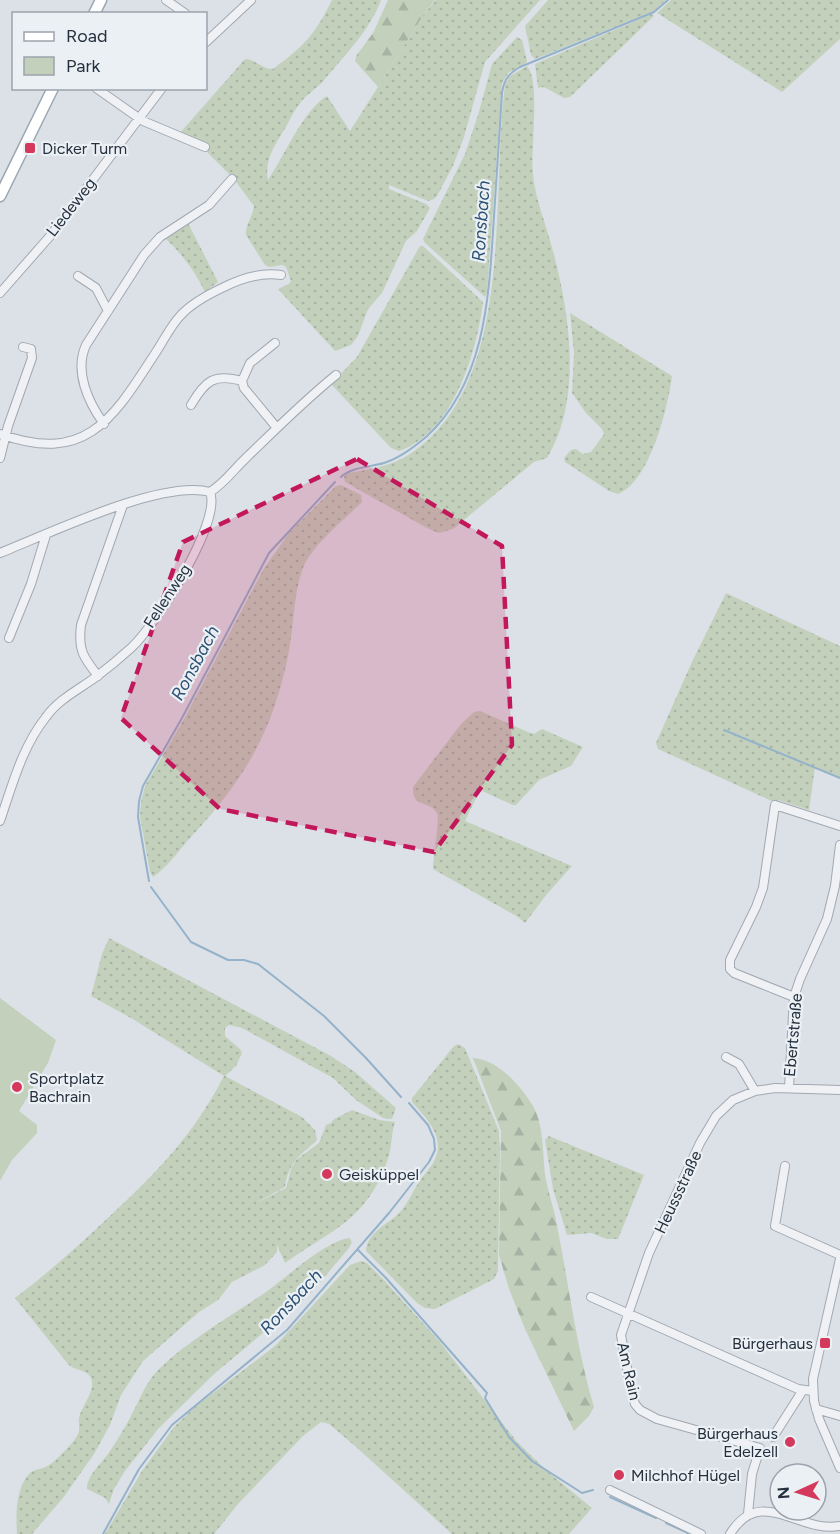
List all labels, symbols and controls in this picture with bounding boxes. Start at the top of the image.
legend [12,12,207,90]
text: Road [66,25,107,47]
text: Park [66,55,101,77]
place label: Dicker Turm [42,139,127,158]
marker: Dicker Turm [23,141,37,155]
street label: Liedeweg [42,174,100,240]
water label: Ronsbach [467,180,495,262]
street label: Fellenweg [139,560,195,632]
water label: Ronsbach [166,622,224,704]
street label: Ebertstraße [780,992,806,1078]
place label: Sportplatz Bachrain [29,1069,104,1106]
marker: Sportplatz Bachrain [10,1080,24,1094]
street label: Heussstraße [650,1147,706,1237]
place label: Geisküppel [339,1165,419,1184]
marker: Geisküppel [320,1167,334,1181]
water label: Ronsbach [255,1265,327,1339]
place label: Bürgerhaus [732,1334,813,1353]
marker: Bürgerhaus [818,1336,832,1350]
street label: Am Rain [613,1340,645,1402]
place label: Bürgerhaus Edelzell [697,1424,778,1461]
marker: Bürgerhaus Edelzell [783,1435,797,1449]
north arrow [768,1462,828,1522]
place label: Milchhof Hügel [631,1466,740,1485]
marker: Milchhof Hügel [612,1468,626,1482]
text: N [774,1486,793,1500]

